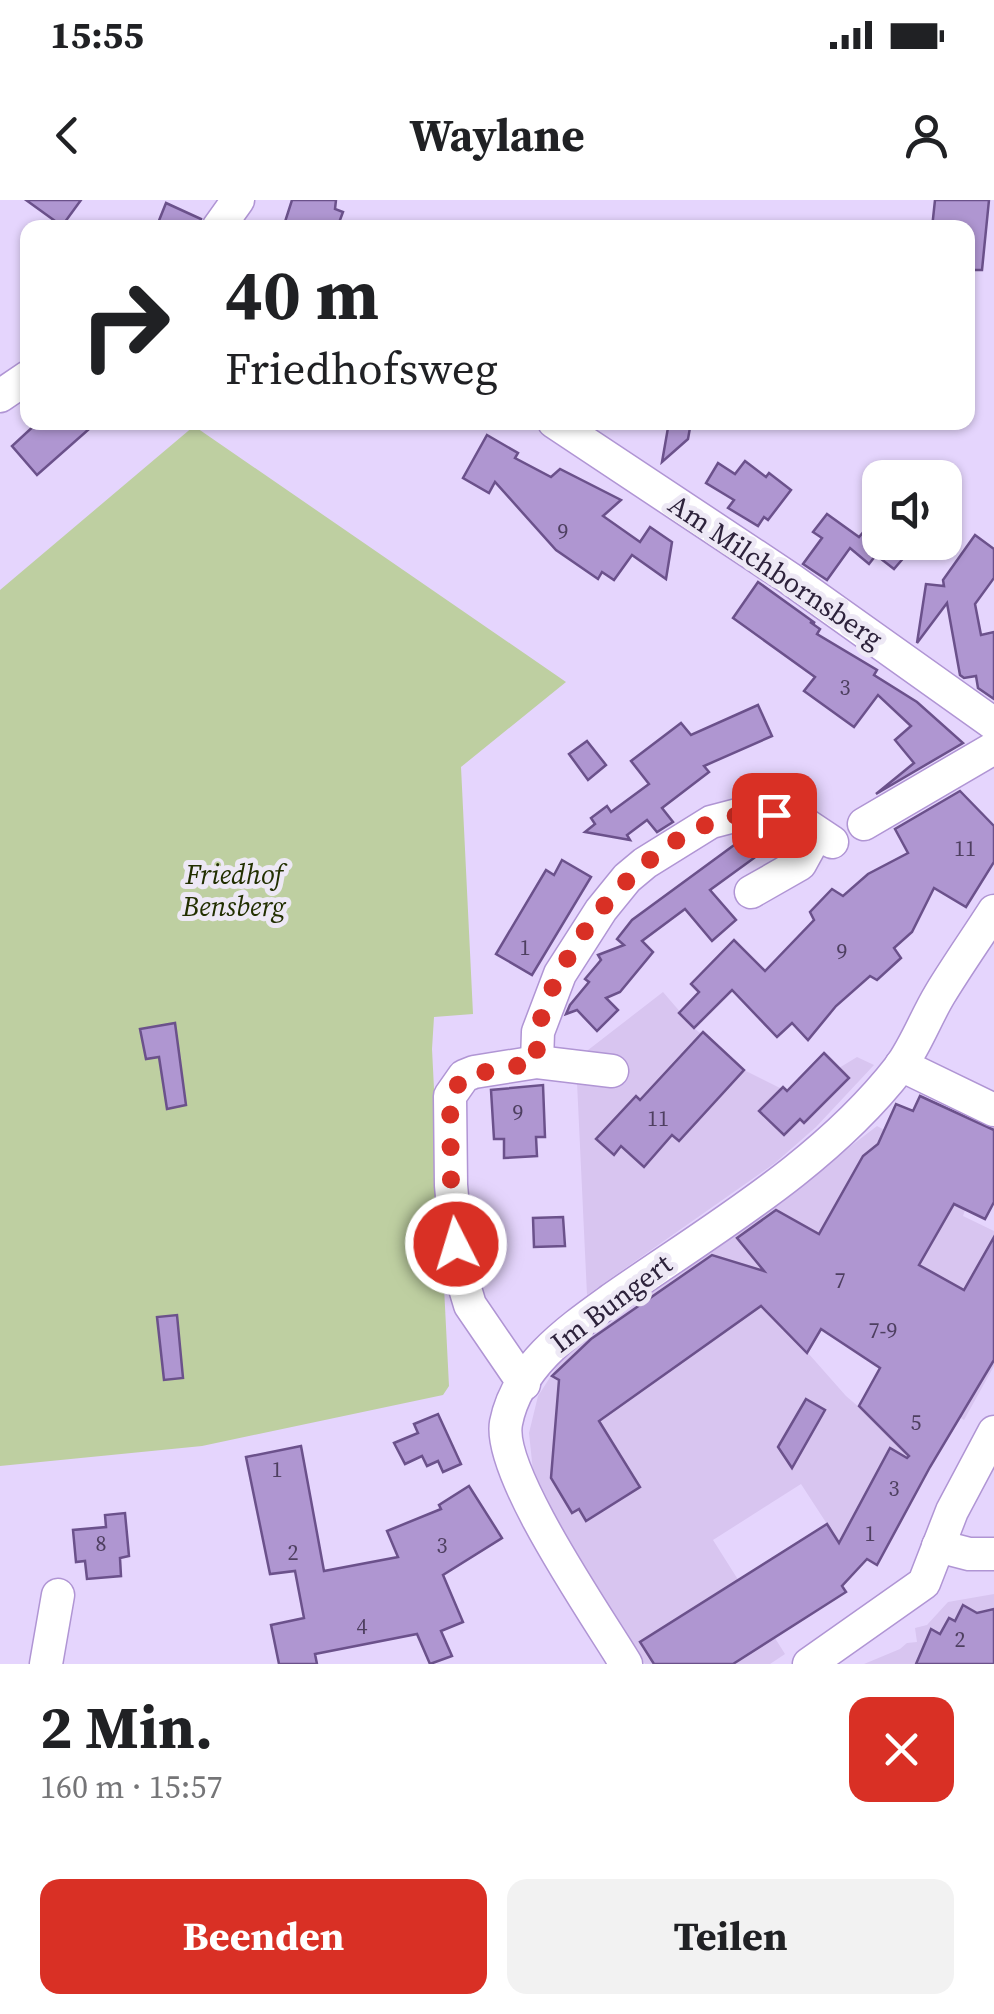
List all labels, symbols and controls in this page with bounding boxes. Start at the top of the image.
text: 15:55 [50,9,144,61]
text: Waylane [409,104,585,166]
icon: back [40,108,95,163]
icon: person [899,108,954,163]
text: 40 m [225,246,379,342]
icon: right [60,260,190,390]
text: Friedhofsweg [225,337,498,399]
map controls [862,460,962,560]
button: sound [862,460,962,560]
street label: Am Milchbornsberg [661,485,891,657]
house number: 9 [557,516,569,546]
house number: 3 [839,672,851,702]
pin [732,773,817,858]
icon: arrive [747,788,802,843]
house number: 11 [954,833,976,863]
park label: Friedhof Bensberg [181,855,289,925]
house number: 1 [519,932,531,962]
house number: 9 [836,936,848,966]
house number: 9 [512,1097,524,1127]
house number: 11 [647,1103,669,1133]
position arrow [404,1192,508,1296]
street label: Im Bungert [543,1244,680,1361]
house number: 7 [834,1265,846,1295]
house number: 7-9 [869,1315,897,1345]
house number: 5 [910,1407,922,1437]
house number: 1 [271,1454,283,1484]
house number: 3 [888,1473,900,1503]
house number: 1 [864,1518,876,1548]
house number: 8 [95,1528,107,1558]
house number: 3 [436,1530,448,1560]
house number: 2 [287,1537,299,1567]
house number: 4 [356,1611,368,1641]
house number: 2 [954,1624,966,1654]
text: 2 Min. [40,1686,213,1768]
button: close [849,1697,954,1802]
text: 160 m · 15:57 [40,1765,222,1809]
button: Beenden [40,1879,487,1994]
button: Teilen [507,1879,954,1994]

